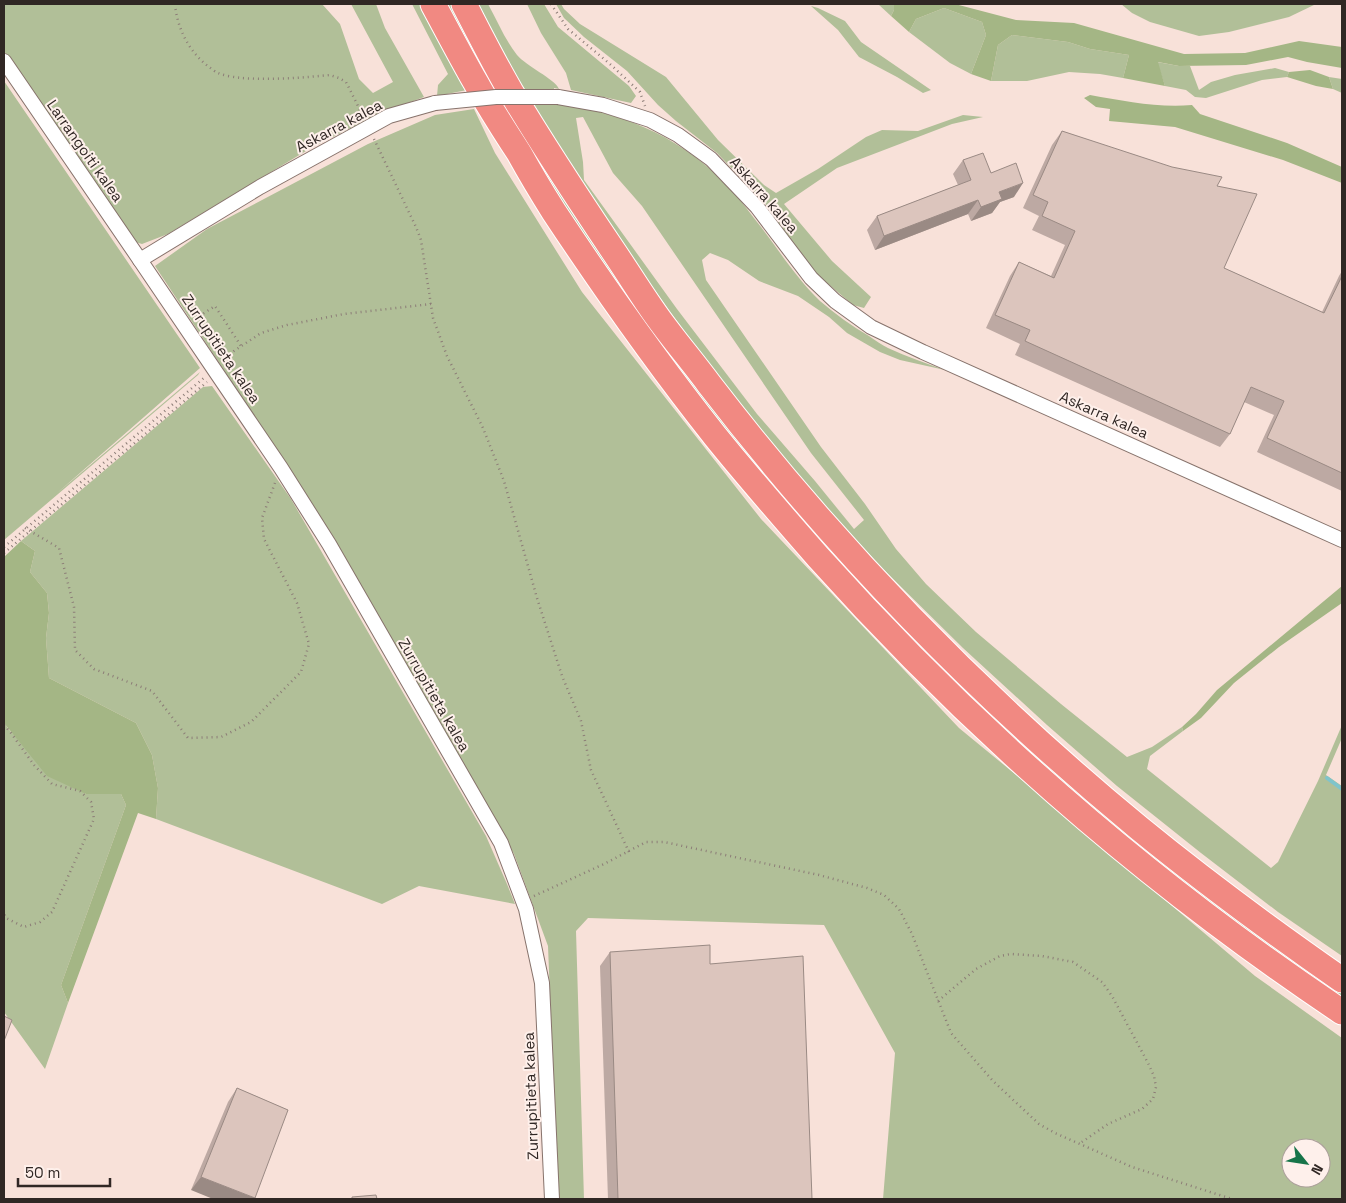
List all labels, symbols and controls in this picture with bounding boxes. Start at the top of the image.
street label: Askarra kalea [292,95,386,156]
street label: Larrangoiti kalea [43,96,128,206]
street label: Askarra kalea [726,153,803,237]
street label: Zurrupitieta kalea [178,290,265,407]
street label: Askarra kalea [1057,387,1152,443]
street label: Zurrupitieta kalea [394,635,475,755]
street label: Zurrupitieta kalea [519,1031,542,1160]
north arrow [1281,1138,1331,1188]
scale bar [18,1156,110,1188]
text: N [1307,1161,1327,1178]
text: 50 m [25,1163,60,1182]

